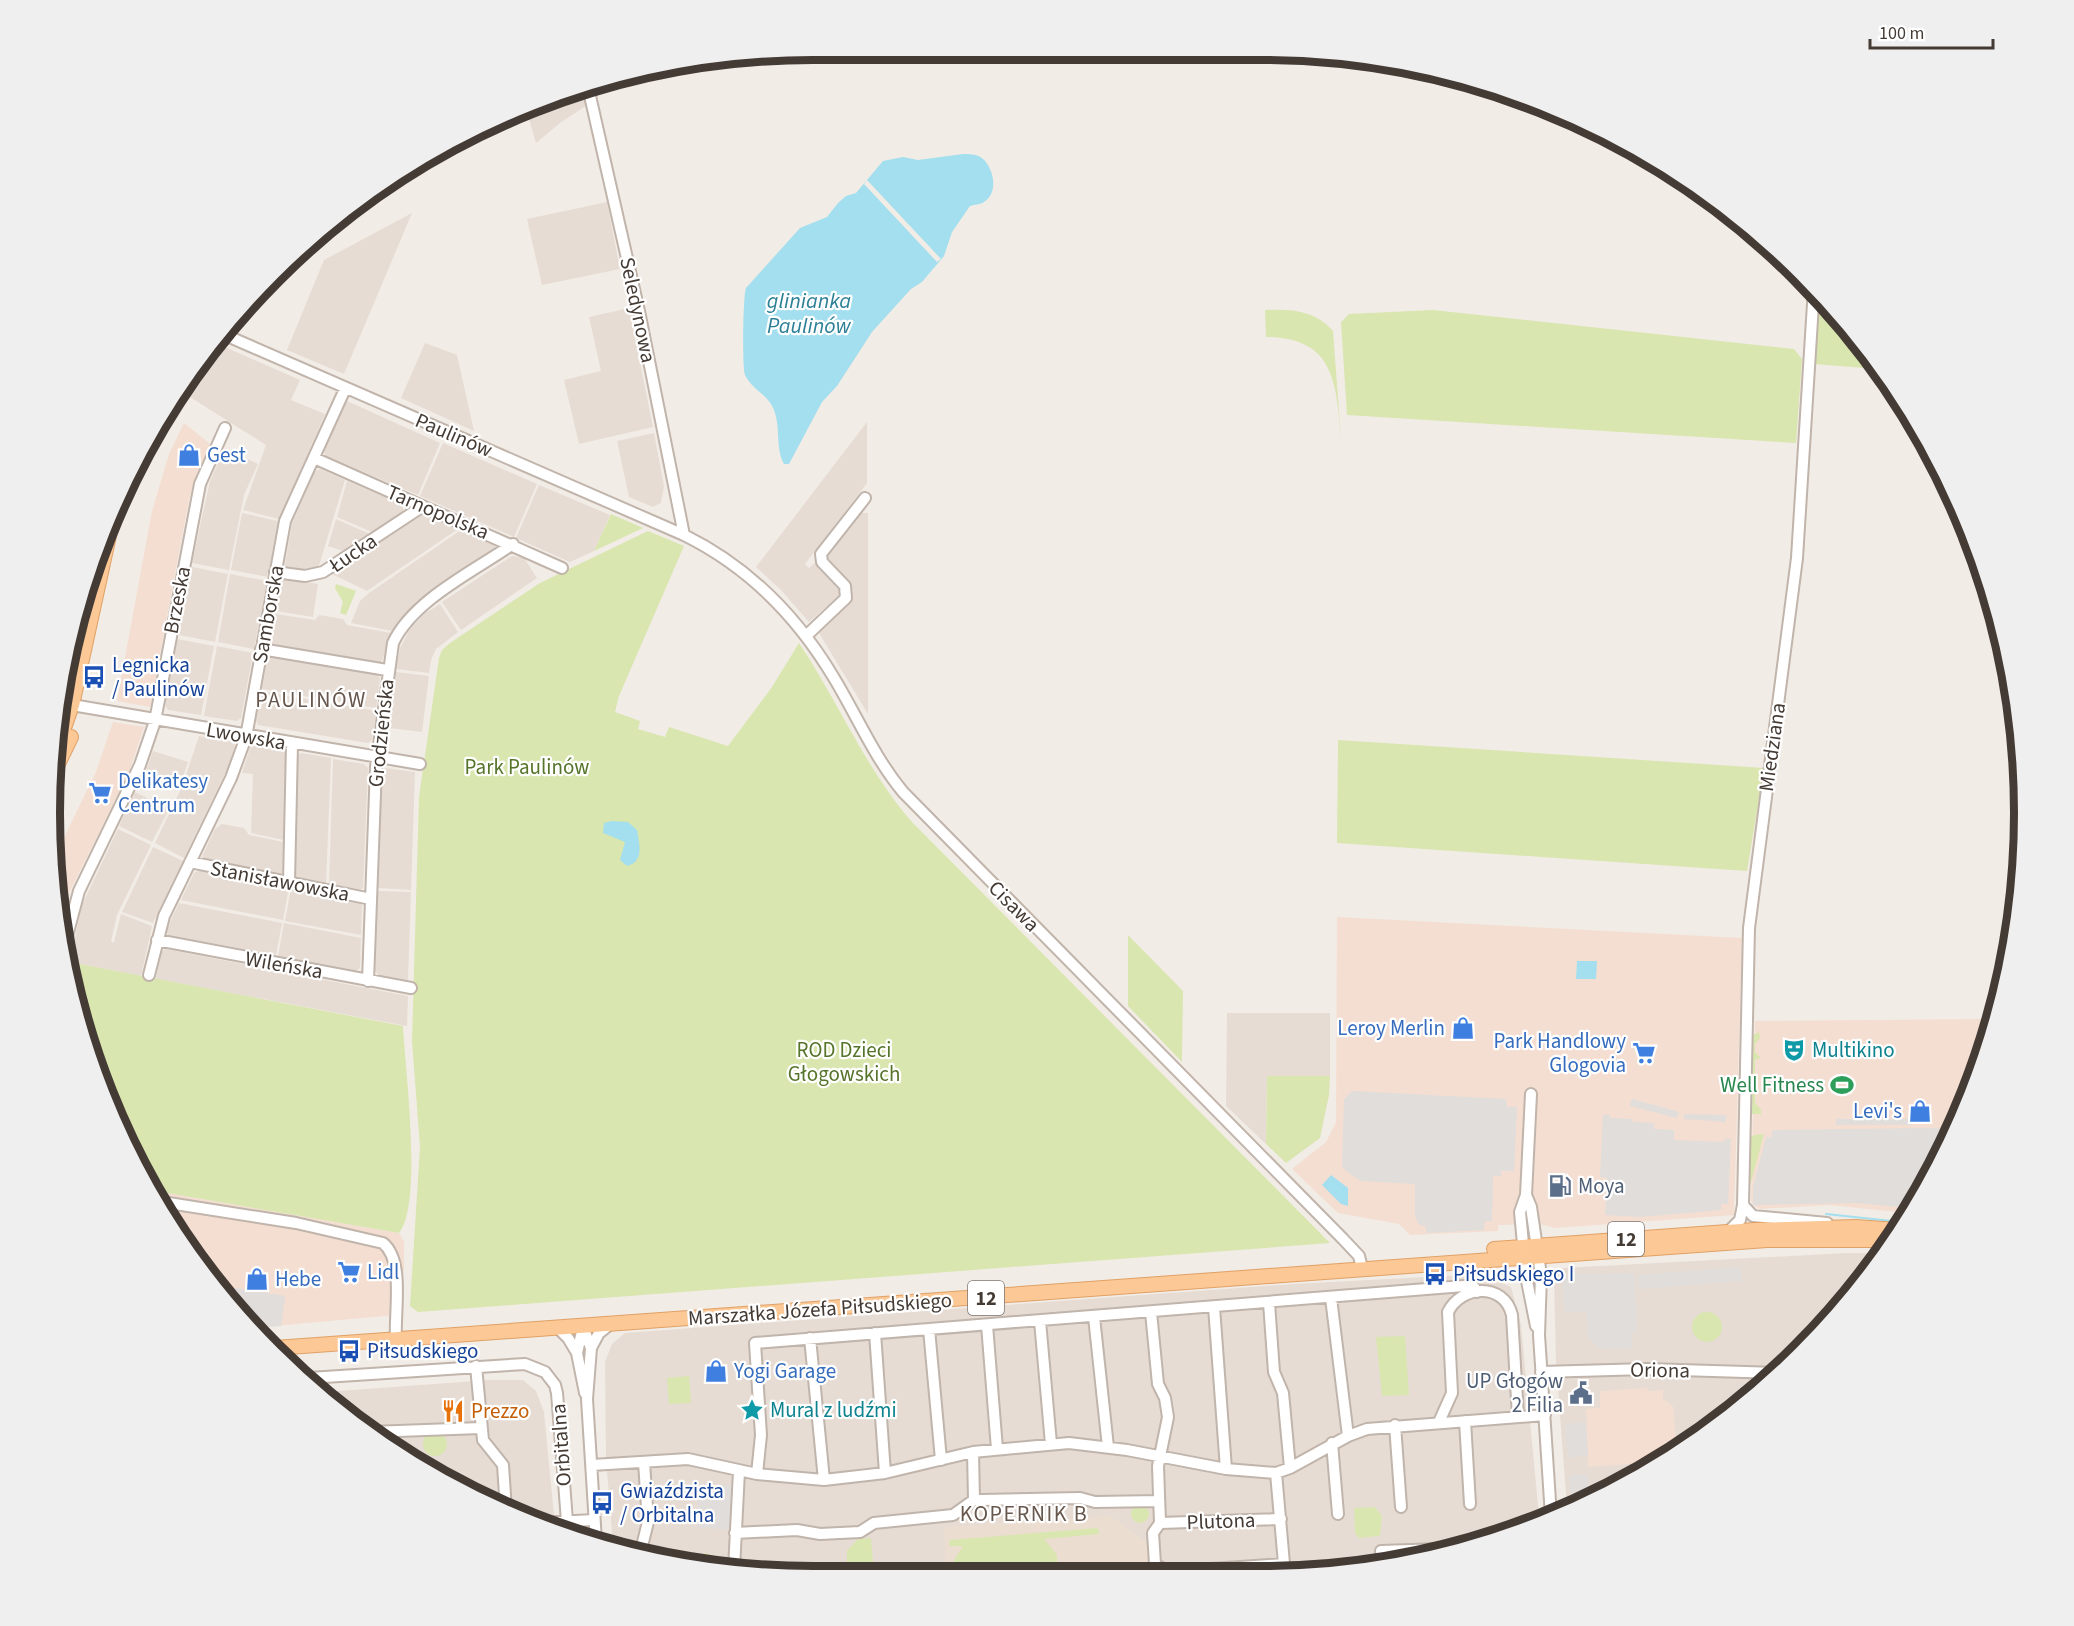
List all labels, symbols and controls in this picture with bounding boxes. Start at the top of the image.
scale bar [1870,12,1993,50]
text: 100 m [1879,21,1924,46]
street label: Seledynowa [612,254,664,366]
water label: glinianka Paulinów [767,285,851,342]
street label: Paulinów [411,405,497,465]
place label: Gest [207,440,246,470]
shop icon: Gest [176,442,202,468]
street label: Tarnopolska [382,477,494,547]
street label: Łucka [322,526,383,581]
street label: Samborska [245,563,291,665]
street label: Brzeska [156,564,198,636]
place label: Legnicka / Paulinów [112,650,205,704]
bus stop icon: Legnicka / Paulinów [81,664,107,690]
street label: Grodzieńska [360,677,402,789]
district label: PAULINÓW [255,684,367,716]
street label: Miedziana [1751,701,1793,793]
street label: Lwowska [204,714,288,758]
park label: Park Paulinów [465,752,589,782]
place label: Delikatesy Centrum [118,766,208,820]
supermarket icon: Delikatesy Centrum [87,780,113,806]
street label: Stanisławowska [208,853,352,909]
street label: Cisawa [981,873,1047,939]
street label: Wileńska [243,943,325,987]
place label: Leroy Merlin [1337,1013,1445,1043]
shop icon: Leroy Merlin [1450,1015,1476,1041]
place label: Park Handlowy Glogovia [1494,1026,1626,1080]
park label: ROD Dzieci Głogowskich [788,1035,900,1089]
place label: Multikino [1812,1035,1895,1065]
theatre icon: Multikino [1781,1037,1807,1063]
supermarket icon: Park Handlowy Glogovia [1631,1040,1657,1066]
place label: Well Fitness [1720,1070,1824,1100]
sports icon: Well Fitness [1829,1072,1855,1098]
place label: Levi's [1853,1096,1902,1126]
shop icon: Levi's [1907,1098,1933,1124]
place label: Moya [1578,1171,1625,1201]
fuel station icon: Moya [1547,1173,1573,1199]
road number: 12 [1608,1222,1644,1256]
place label: Lidl [367,1257,399,1287]
supermarket icon: Lidl [336,1259,362,1285]
place label: Piłsudskiego I [1453,1259,1574,1289]
bus stop icon: Piłsudskiego I [1422,1261,1448,1287]
place label: Hebe [275,1264,321,1294]
shop icon: Hebe [244,1266,270,1292]
road number: 12 [968,1281,1004,1315]
street label: Marszałka Józefa Piłsudskiego [687,1285,953,1333]
place label: Piłsudskiego [367,1336,478,1366]
bus stop icon: Piłsudskiego [336,1338,362,1364]
street label: Oriona [1630,1354,1690,1386]
place label: Yogi Garage [733,1356,836,1386]
shop icon: Yogi Garage [703,1358,729,1384]
place label: UP Głogów 2 Filia [1466,1366,1563,1420]
public building icon: UP Głogów 2 Filia [1568,1380,1594,1406]
place label: Mural z ludźmi [770,1395,897,1425]
place label: Prezzo [471,1396,529,1426]
place icon: Mural z ludźmi [739,1397,765,1423]
restaurant icon: Prezzo [440,1398,466,1424]
street label: Orbitalna [543,1403,579,1487]
place label: Gwiaździsta / Orbitalna [620,1476,724,1530]
bus stop icon: Gwiaździsta / Orbitalna [589,1490,615,1516]
district label: KOPERNIK B [960,1498,1088,1530]
street label: Plutona [1186,1505,1256,1537]

